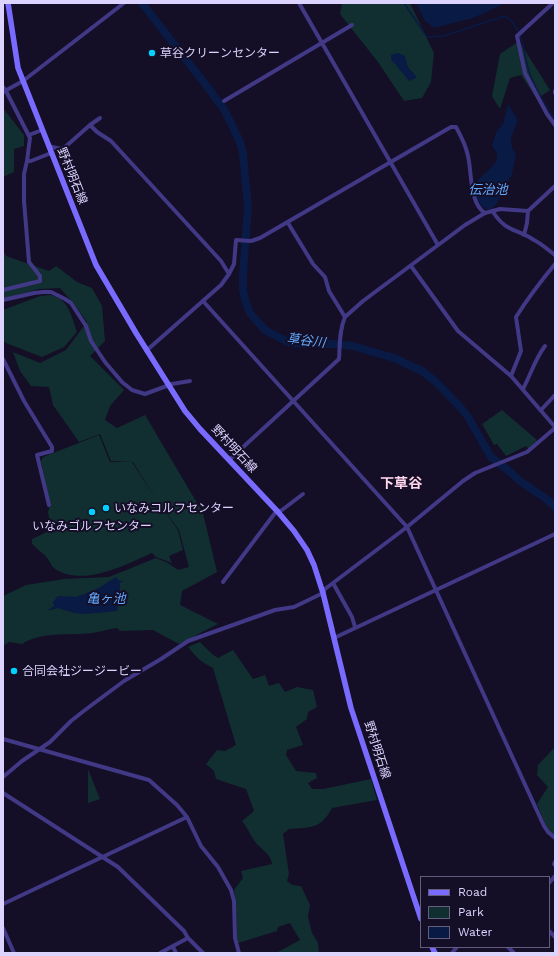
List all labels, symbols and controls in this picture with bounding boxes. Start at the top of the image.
place label: 草谷クリーンセンター [160,46,280,60]
marker: 草谷クリーンセンター [147,48,157,58]
street label: 野村明石線 [54,145,90,207]
water label: 伝治池 [469,182,507,198]
water label: 草谷川 [286,331,326,351]
street label: 野村明石線 [208,422,260,476]
district label: 下草谷 [380,476,422,492]
place label: いなみコルフセンター [114,501,234,515]
marker: いなみコルフセンター [101,503,111,513]
marker: いなみゴルフセンター [87,507,97,517]
place label: いなみゴルフセンター [32,519,152,533]
water label: 亀ヶ池 [87,591,125,607]
place label: 合同会社ジージービー [22,664,142,678]
marker: 合同会社ジージービー [9,666,19,676]
street label: 野村明石線 [361,719,393,781]
legend [420,876,550,948]
text: Road [458,885,487,899]
text: Park [458,905,484,919]
text: Water [458,925,492,939]

